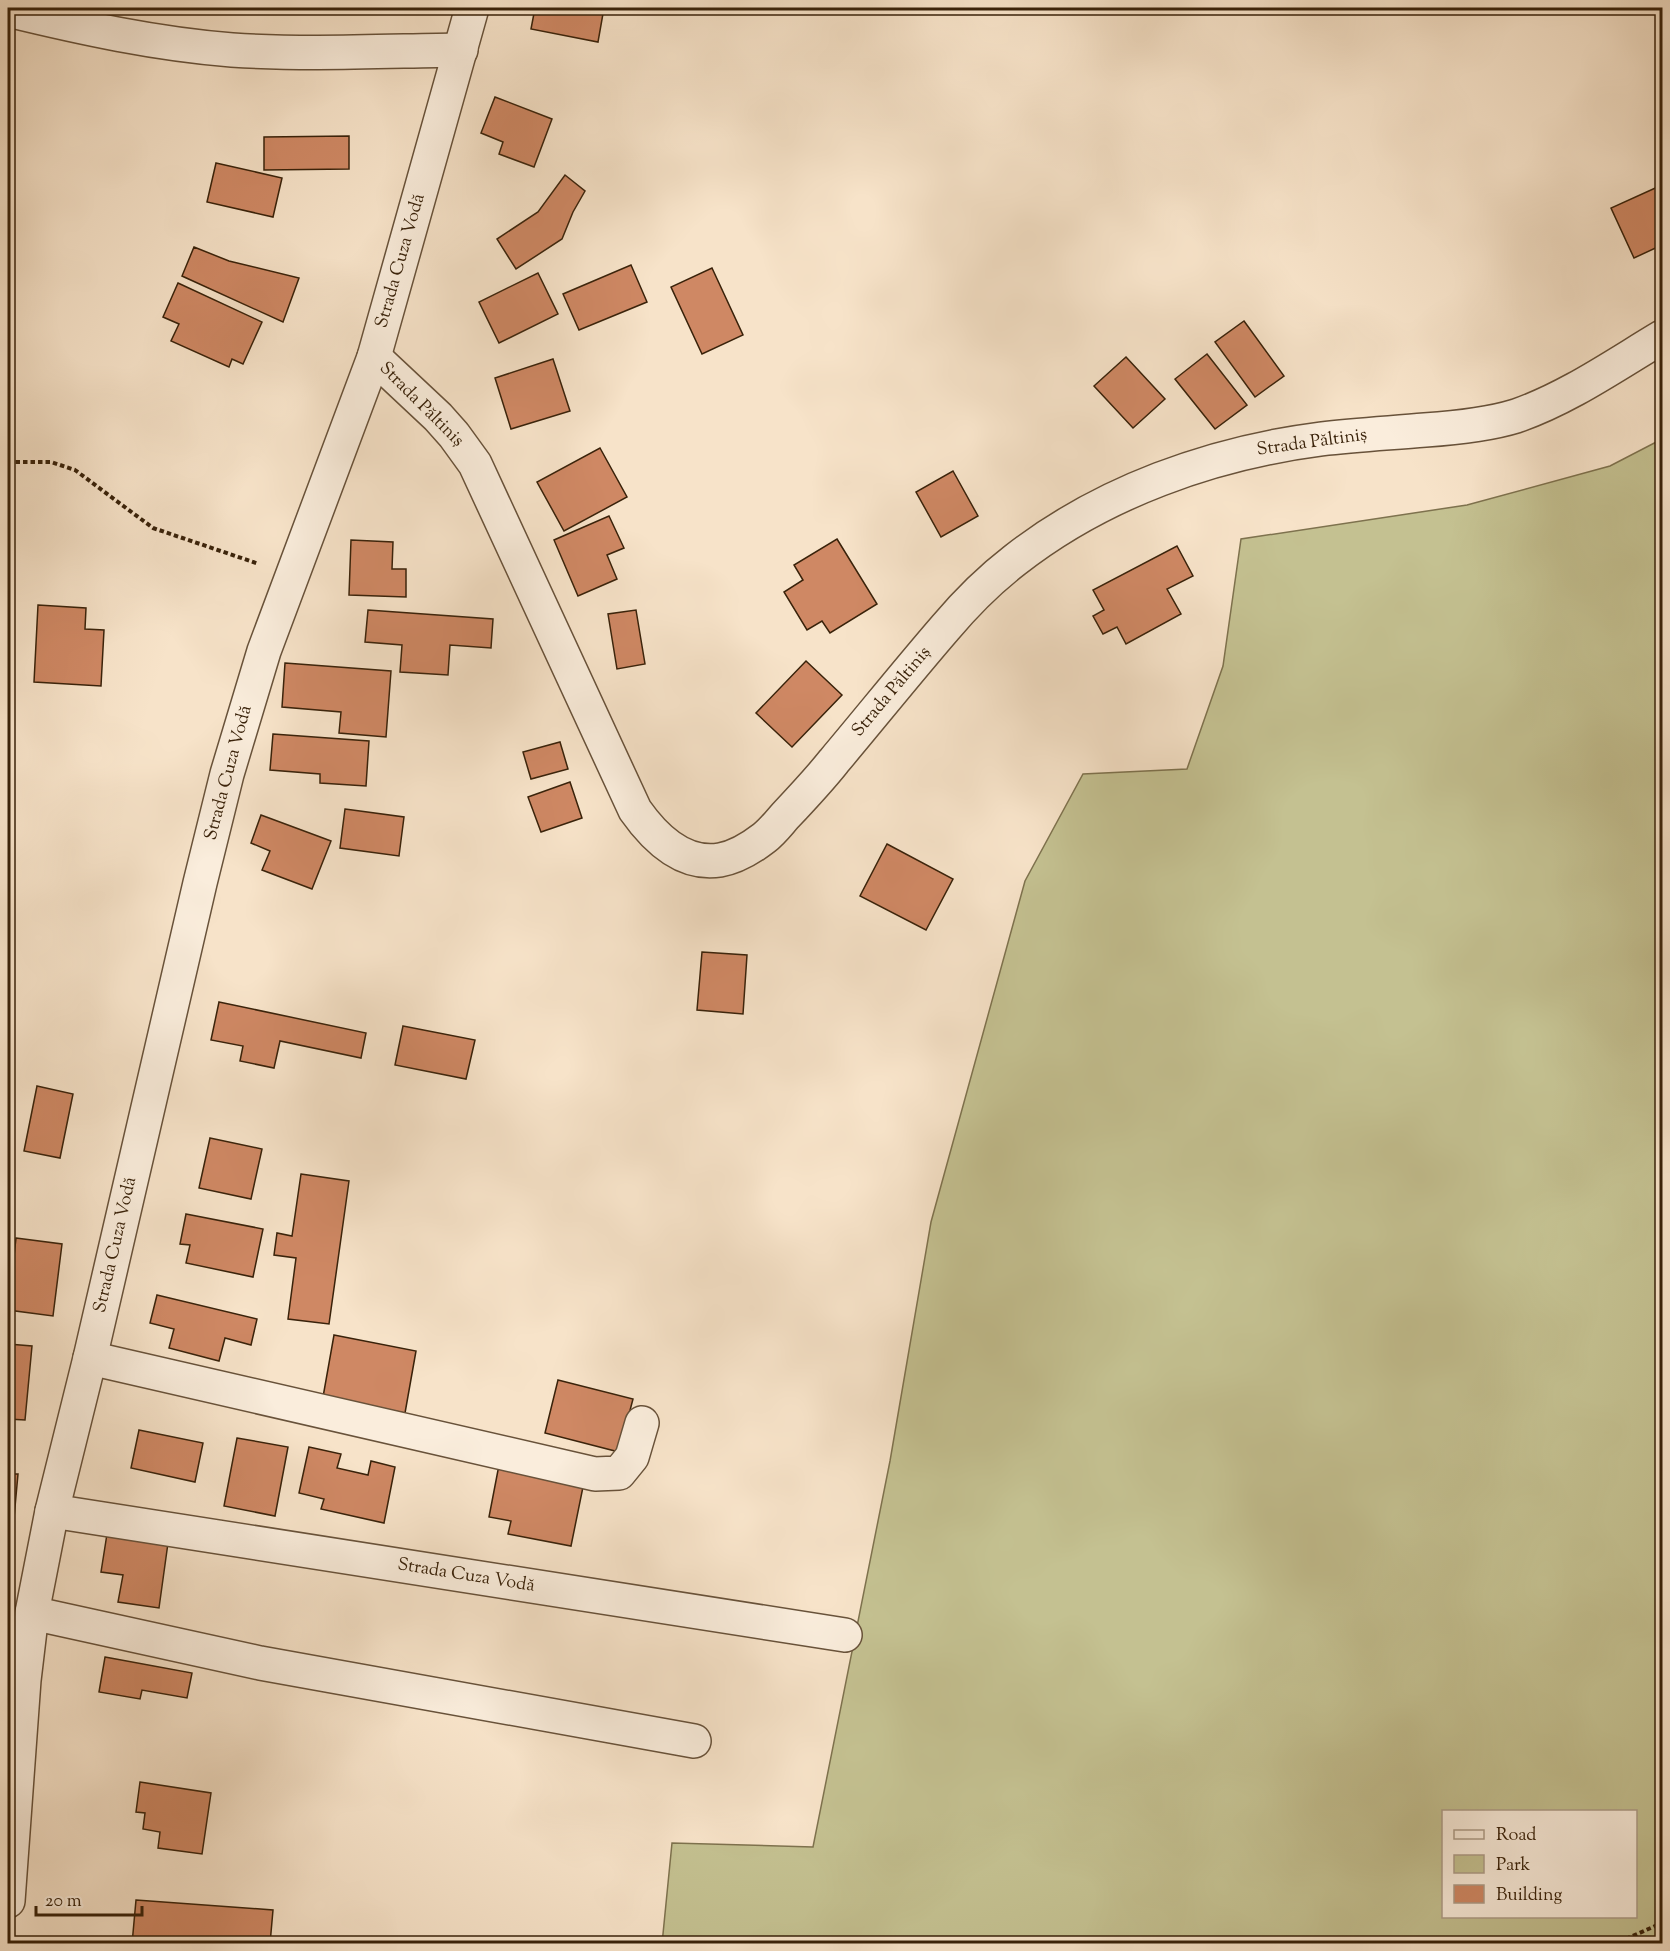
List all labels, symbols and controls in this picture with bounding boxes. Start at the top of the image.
street label: Strada Cuza Vodă [369,191,433,331]
street label: Strada Păltiniș [373,357,469,453]
street label: Strada Păltiniș [1255,422,1369,464]
street label: Strada Păltiniș [846,641,938,743]
street label: Strada Cuza Vodă [199,703,259,843]
street label: Strada Cuza Vodă [88,1175,144,1315]
street label: Strada Cuza Vodă [396,1552,536,1600]
legend [1442,1810,1637,1918]
text: Road [1496,1823,1536,1849]
text: Park [1496,1853,1531,1879]
scale bar [36,1879,142,1917]
text: Building [1496,1883,1562,1909]
text: 20 m [45,1889,82,1915]

